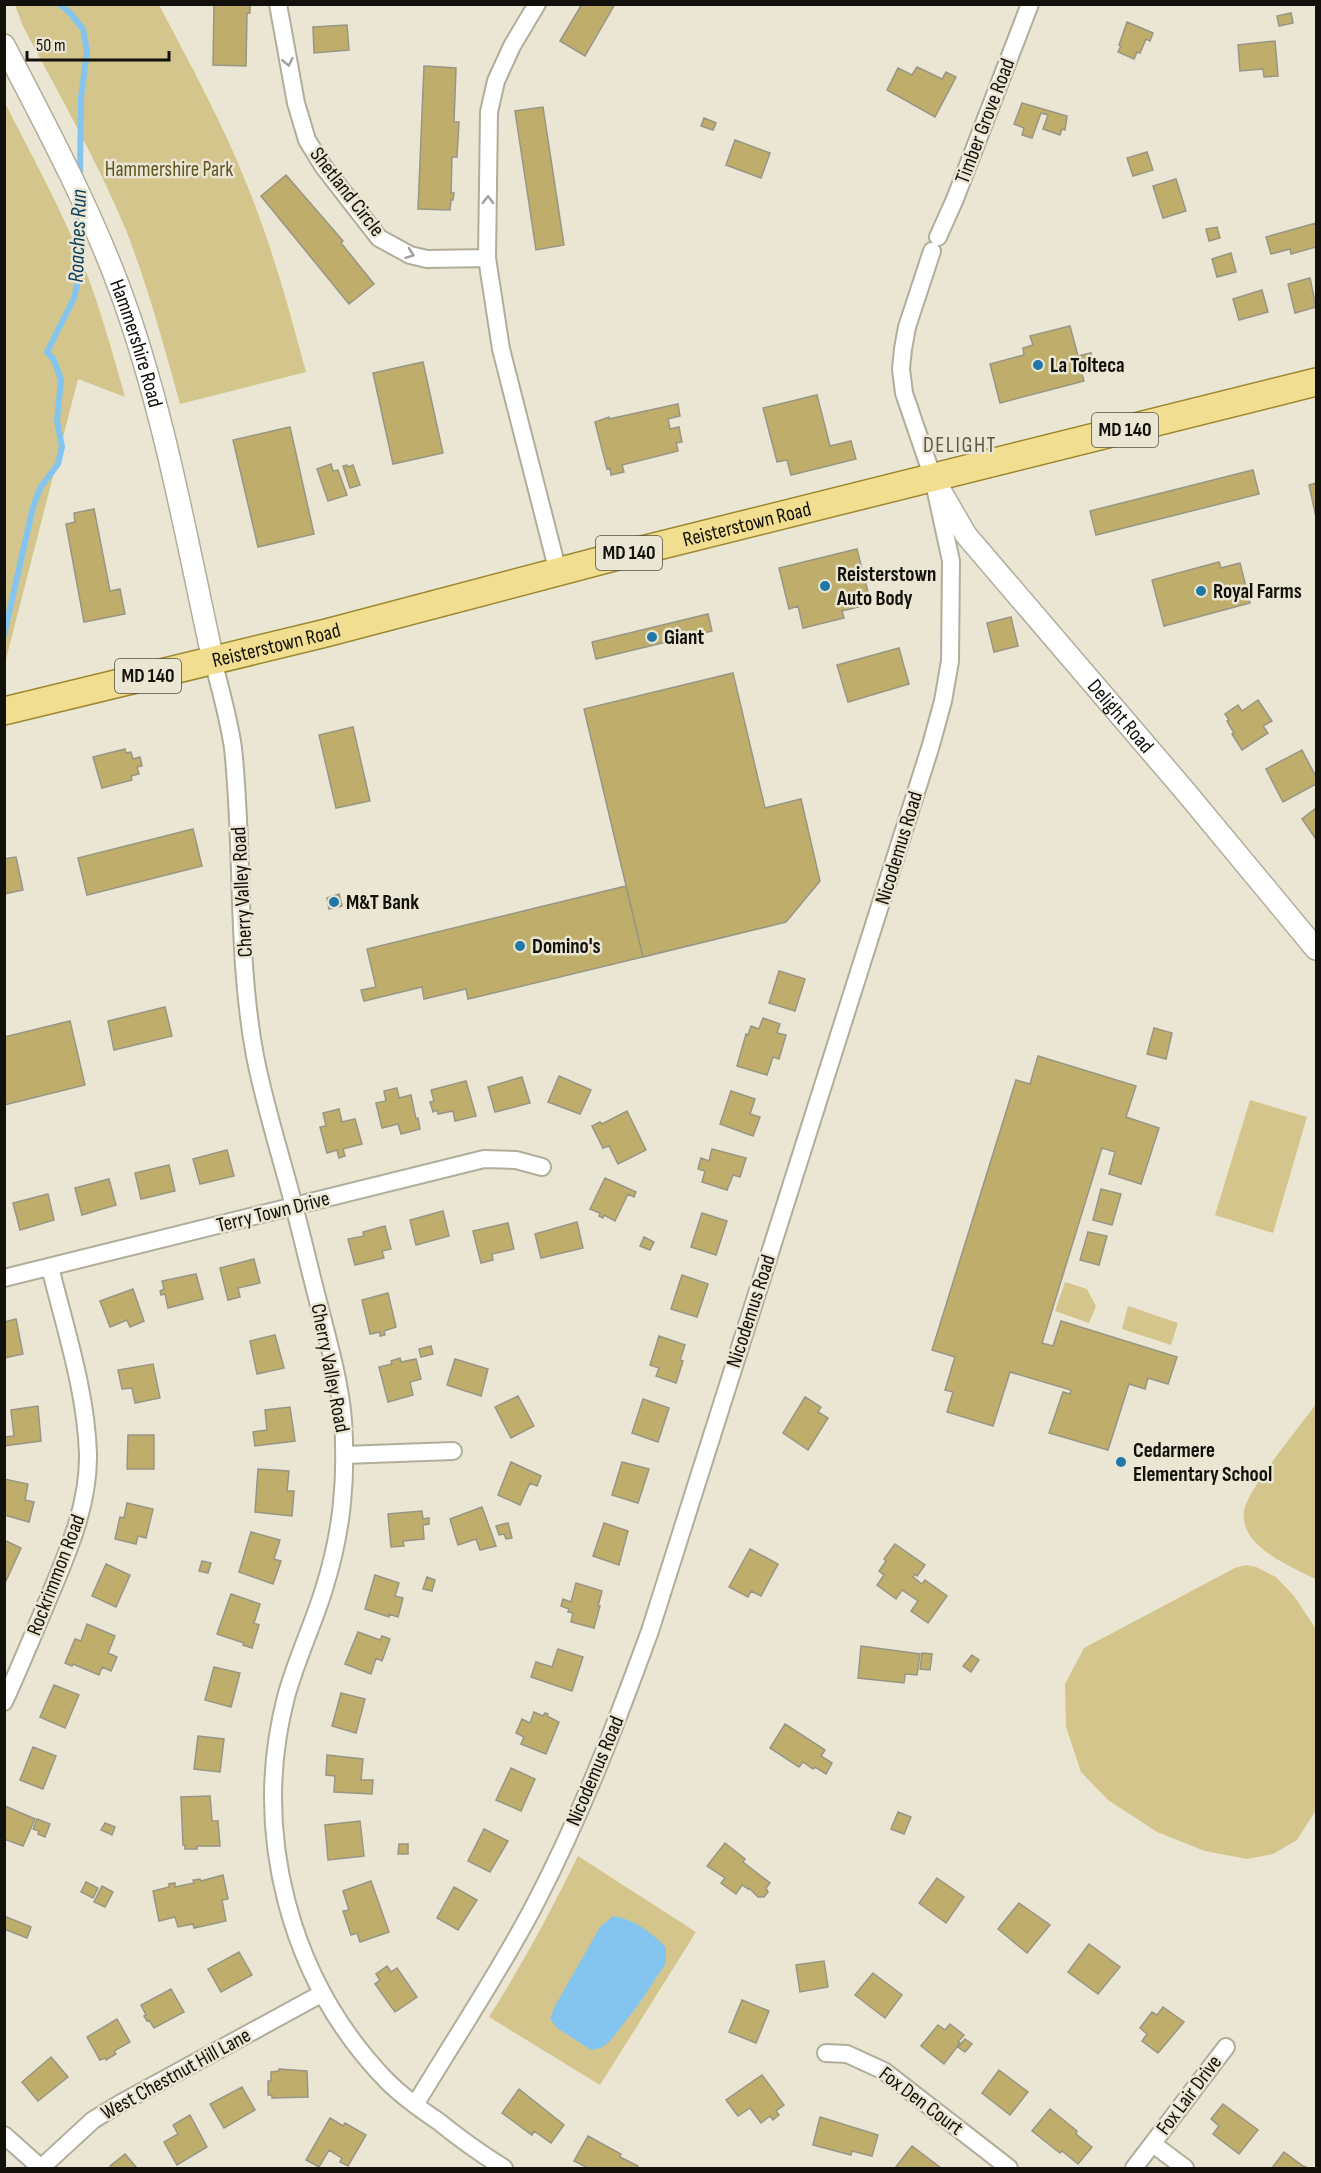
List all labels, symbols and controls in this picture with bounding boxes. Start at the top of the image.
scale bar [27,24,170,62]
text: 50 m [36,35,66,56]
street label: Timber Grove Road [950,55,1020,187]
one-way arrow [281,57,294,67]
street label: Shetland Circle [304,142,390,242]
park label: Hammershire Park [105,157,233,182]
water label: Roaches Run [63,189,93,283]
one-way arrow [482,195,494,204]
one-way arrow [404,247,415,259]
street label: Hammershire Road [105,276,168,410]
place label: La Tolteca [1050,353,1125,378]
marker: La Tolteca [1031,358,1045,372]
road number: MD 140 [1092,413,1158,447]
district label: DELIGHT [923,432,997,459]
street label: Reisterstown Road [680,496,814,552]
road number: MD 140 [596,536,662,570]
place label: Reisterstown Auto Body [836,562,936,611]
marker: Reisterstown Auto Body [818,579,832,593]
place label: Royal Farms [1213,579,1302,604]
marker: Royal Farms [1194,584,1208,598]
street label: Reisterstown Road [209,617,343,673]
place label: Giant [664,625,704,650]
marker: Giant [645,630,659,644]
road number: MD 140 [115,659,181,693]
street label: Delight Road [1082,674,1159,758]
street label: Nicodemus Road [870,788,928,908]
street label: Cherry Valley Road [226,826,258,958]
place label: M&T Bank [346,890,419,915]
marker: M&T Bank [327,895,341,909]
place label: Domino's [532,934,601,959]
marker: Domino's [513,939,527,953]
street label: Terry Town Drive [214,1186,332,1238]
street label: Nicodemus Road [721,1252,781,1370]
street label: Cherry Valley Road [305,1301,355,1435]
place label: Cedarmere Elementary School [1133,1438,1272,1487]
marker: Cedarmere Elementary School [1114,1455,1128,1469]
street label: Rockrimmon Road [21,1511,91,1639]
street label: Nicodemus Road [561,1712,629,1830]
street label: West Chestnut Hill Lane [97,2023,255,2125]
street label: Fox Lair Drive [1151,2050,1227,2140]
street label: Fox Den Court [874,2061,968,2141]

